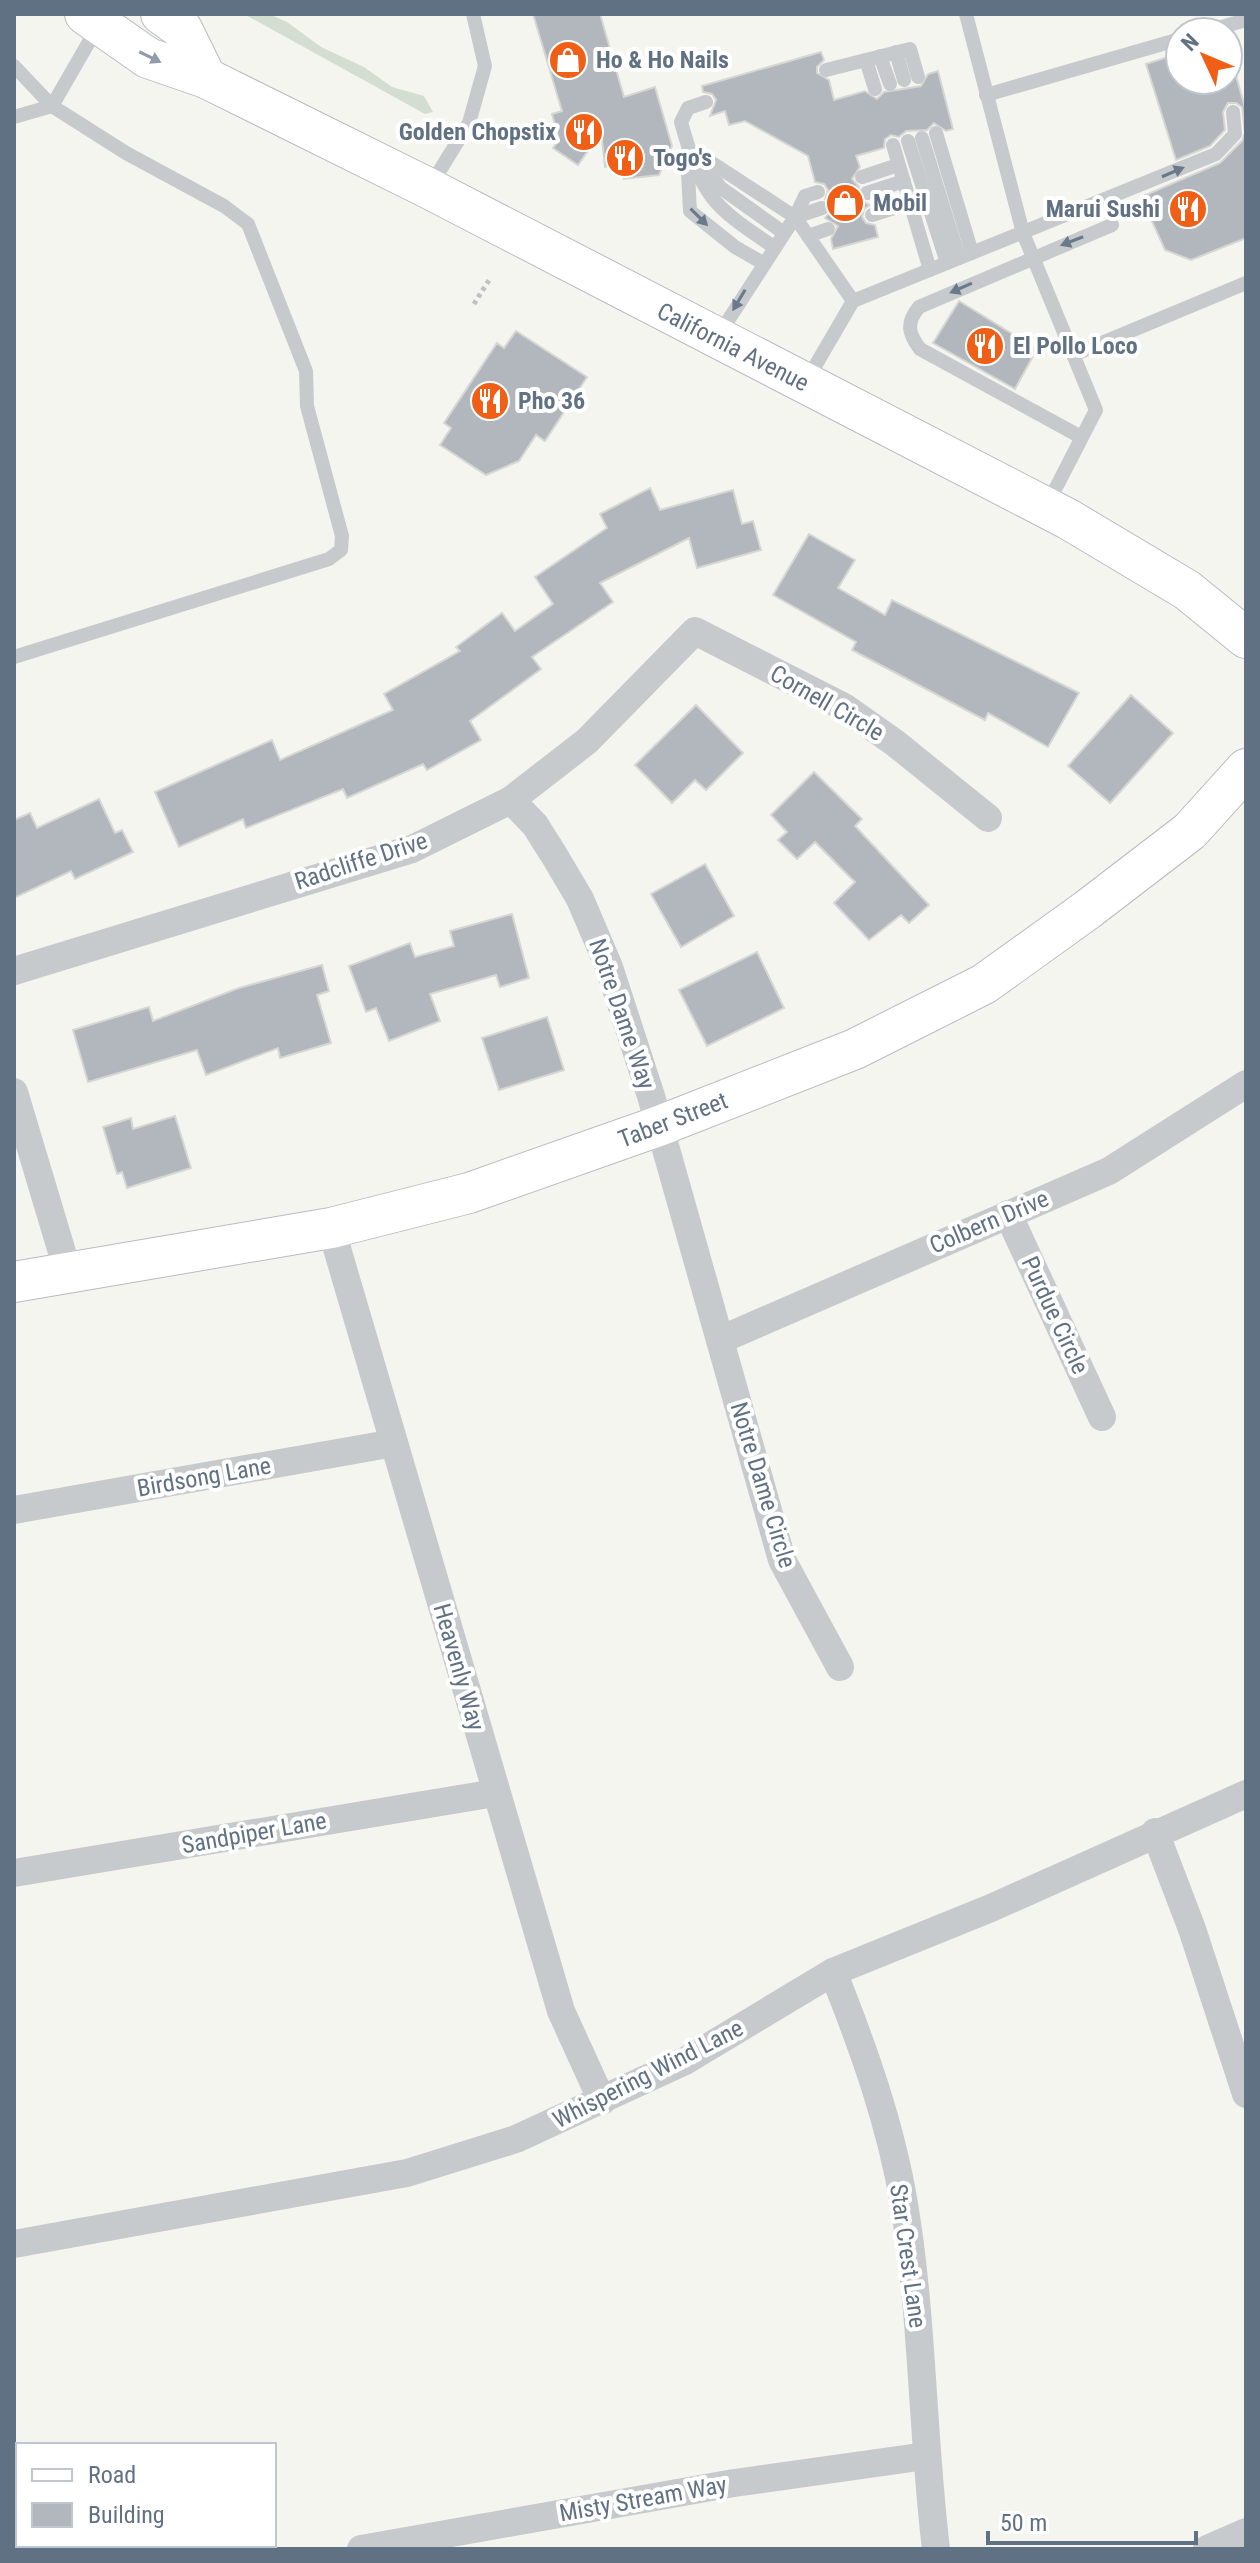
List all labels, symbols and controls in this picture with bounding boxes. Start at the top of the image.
north arrow [1164,16,1244,96]
text: N [1176,29,1204,56]
shop icon: Ho & Ho Nails [547,39,589,81]
place label: Ho & Ho Nails [596,46,729,74]
one-way arrow [138,50,161,64]
restaurant icon: Golden Chopstix [563,111,605,153]
place label: Golden Chopstix [399,118,556,146]
restaurant icon: Togo's [604,137,646,179]
place label: Togo's [653,144,712,172]
one-way arrow [1161,166,1185,179]
shop icon: Mobil [824,182,866,224]
restaurant icon: Marui Sushi [1167,188,1209,230]
place label: Mobil [873,189,927,217]
place label: Marui Sushi [1046,195,1160,223]
one-way arrow [689,207,707,226]
one-way arrow [1060,235,1084,248]
one-way arrow [949,282,973,295]
one-way arrow [732,289,746,311]
street label: California Avenue [653,297,813,397]
restaurant icon: El Pollo Loco [964,325,1006,367]
place label: El Pollo Loco [1013,332,1138,360]
restaurant icon: Pho 36 [469,380,511,422]
place label: Pho 36 [518,387,585,415]
street label: Cornell Circle [765,659,889,747]
street label: Radcliffe Drive [291,826,431,896]
street label: Notre Dame Way [583,935,661,1093]
street label: Taber Street [614,1086,732,1154]
street label: Colbern Drive [925,1184,1053,1260]
street label: Purdue Circle [1016,1252,1094,1378]
street label: Notre Dame Circle [724,1399,802,1571]
street label: Birdsong Lane [135,1451,273,1503]
street label: Heavenly Way [428,1600,490,1734]
street label: Sandpiper Lane [179,1806,329,1860]
street label: Whispering Wind Lane [548,2014,748,2134]
street label: Star Crest Lane [884,2182,932,2330]
legend [16,2443,276,2547]
text: Road [88,2461,136,2489]
street label: Misty Stream Way [557,2471,729,2527]
scale bar [988,2495,1196,2545]
text: Building [88,2501,165,2529]
text: 50 m [1000,2509,1047,2537]

